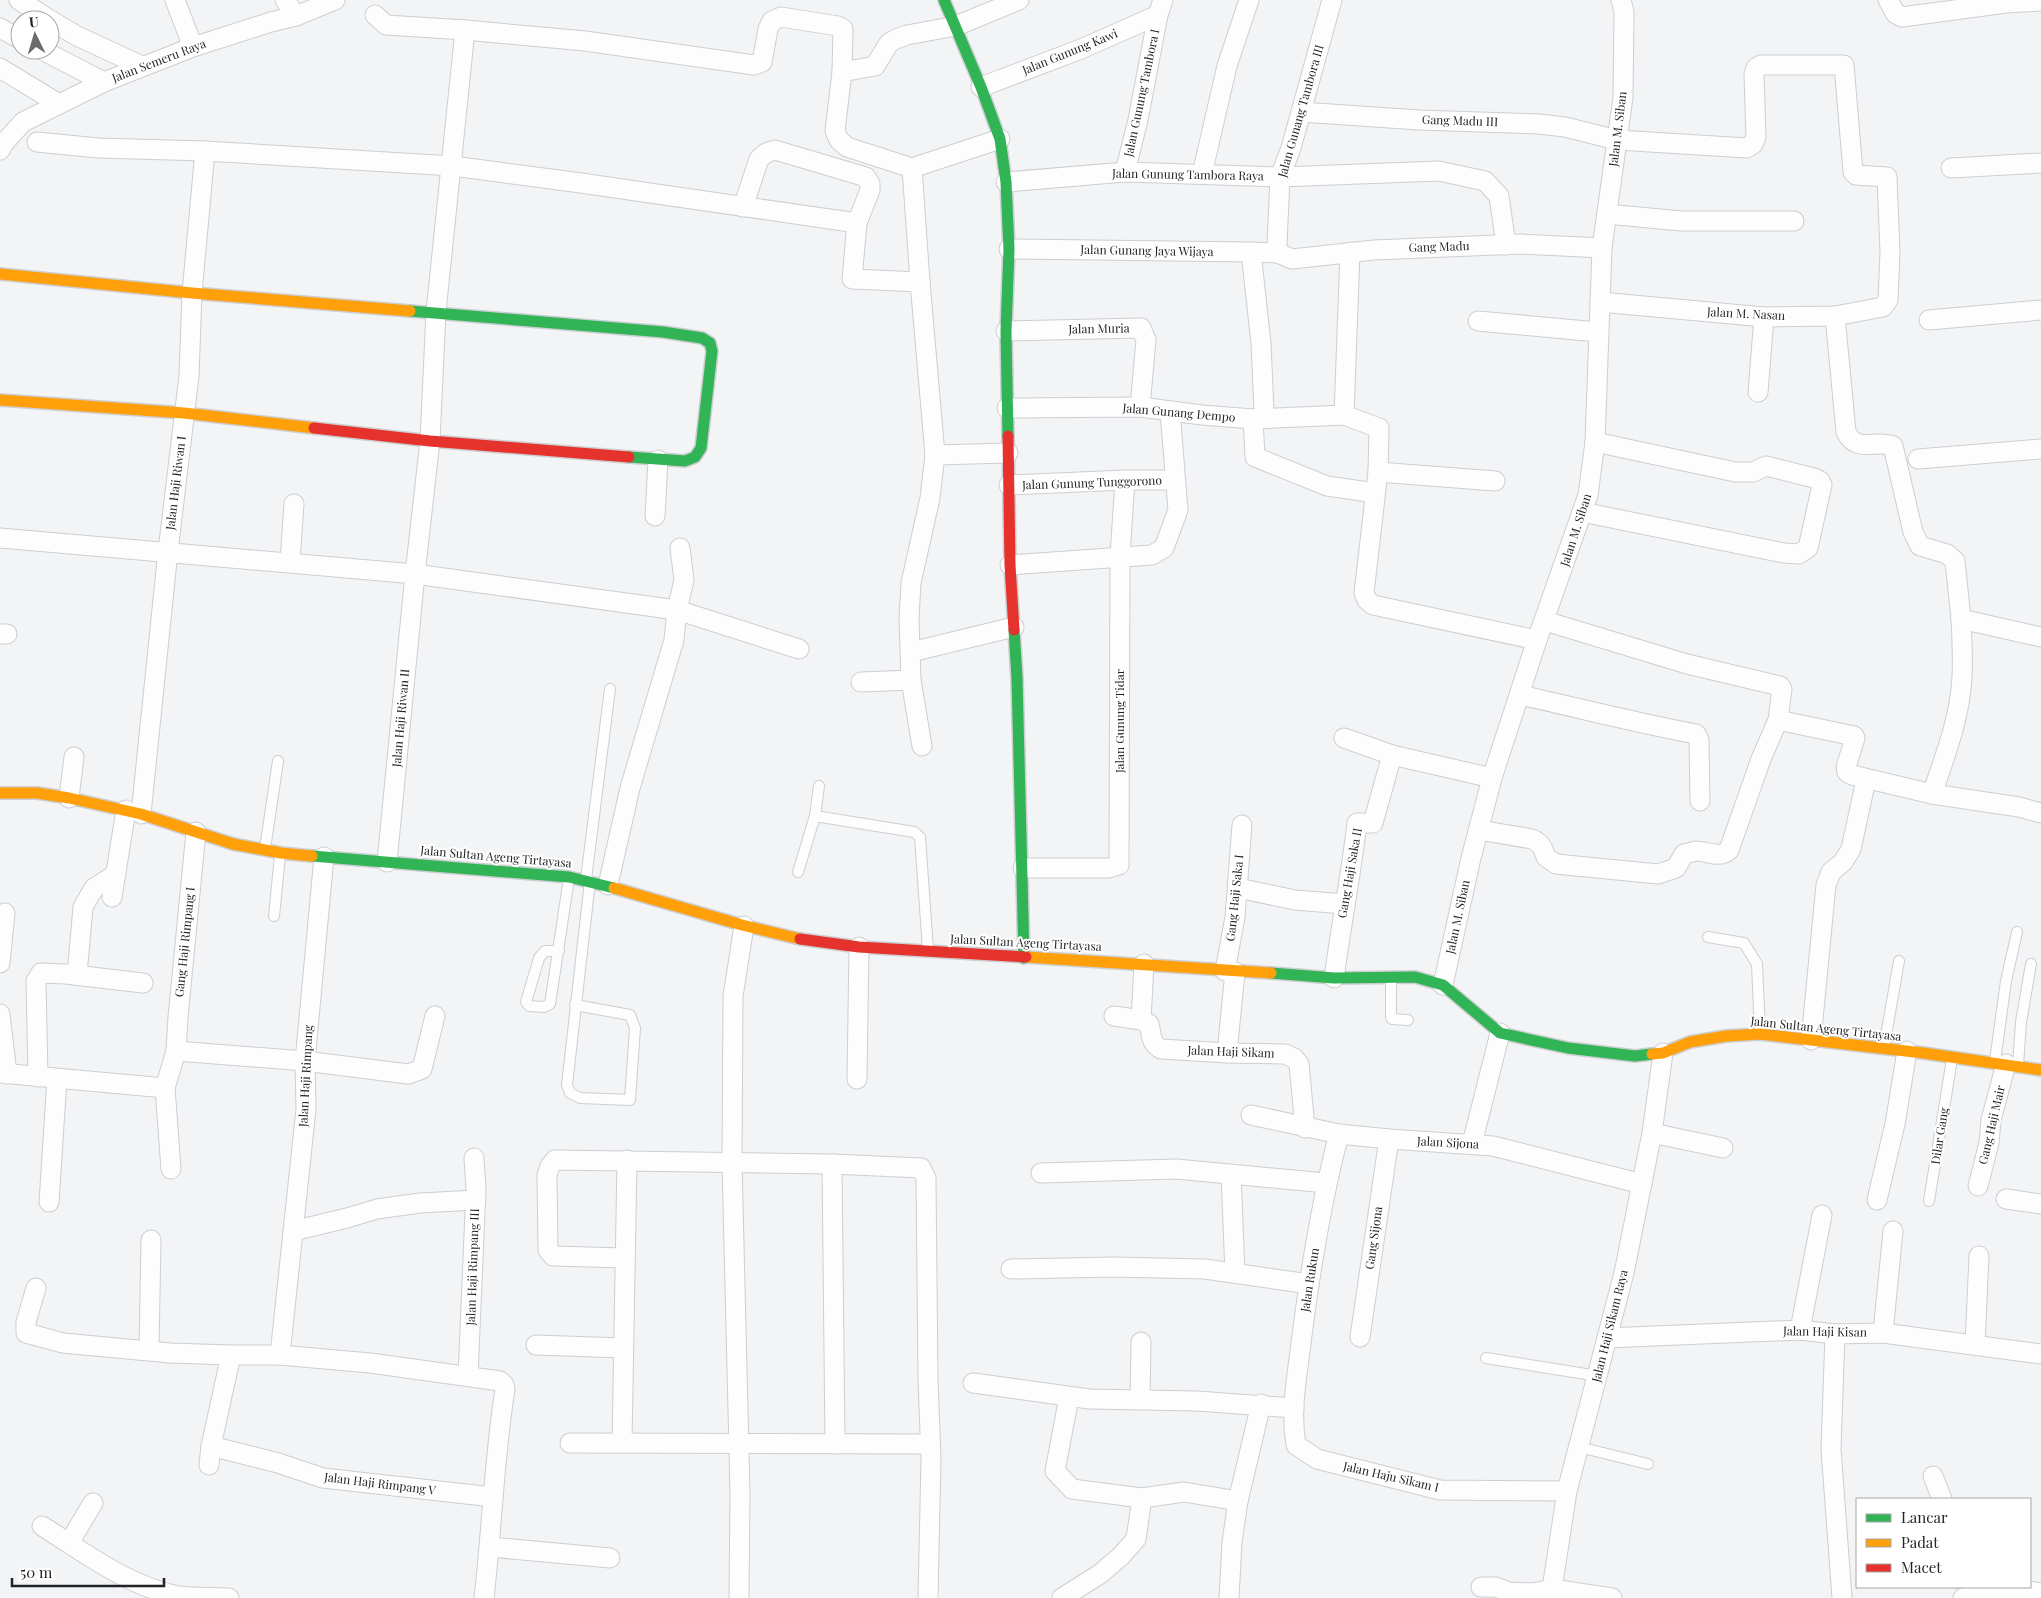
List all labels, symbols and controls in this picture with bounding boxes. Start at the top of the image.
north arrow [10,10,60,60]
text: U [28,12,40,31]
street label: Jalan Gunung Kawi [1019,24,1120,78]
street label: Jalan Gunung Tambora I [1119,27,1162,159]
street label: Jalan Semeru Raya [108,35,208,86]
street label: Jalan Gunang Tambora III [1273,42,1327,180]
street label: Jalan M. Siban [1604,90,1630,168]
street label: Gang Madu III [1422,111,1498,129]
street label: Jalan Gunung Tambora Raya [1111,165,1264,183]
street label: Gang Madu [1408,237,1470,255]
street label: Jalan Gunang Jaya Wijaya [1079,241,1214,259]
street label: Jalan M. Nasan [1706,303,1786,323]
street label: Jalan Muria [1067,319,1130,337]
street label: Jalan Gunang Dempo [1121,399,1237,425]
street label: Jalan Haji Riwan I [161,435,189,532]
street label: Jalan Gunung Tunggorono [1021,472,1163,492]
street label: Jalan M. Siban [1555,491,1594,569]
street label: Jalan Haji Riwan II [388,668,412,769]
street label: Jalan Gunung Tidar [1111,668,1127,774]
street label: Gang Haji Saka II [1333,826,1365,919]
street label: Jalan Sultan Ageng Tirtayasa [419,841,572,871]
street label: Gang Haji Saka I [1221,854,1247,942]
street label: Jalan M. Siban [1441,878,1473,956]
street label: Gang Haji Rimpang I [170,886,198,998]
street label: Jalan Sultan Ageng Tirtayasa [949,930,1102,954]
street label: Jalan Sultan Ageng Tirtayasa [1749,1012,1902,1044]
street label: Jalan Haji Rimpang [294,1024,316,1128]
street label: Jalan Haji Sikam [1186,1041,1275,1061]
street label: Gang Haji Mair [1974,1083,2008,1166]
street label: Dilar Gang [1927,1106,1952,1165]
street label: Jalan Sijona [1416,1132,1479,1152]
street label: Gang Sijona [1361,1205,1385,1270]
street label: Jalan Haji Rimpang III [462,1208,482,1327]
street label: Jalan Rukun [1296,1247,1322,1314]
street label: Jalan Haji Sikam Raya [1587,1268,1631,1385]
street label: Jalan Haji Kisan [1782,1322,1867,1340]
street label: Jalan Haju Sikam I [1341,1457,1441,1495]
street label: Jalan Haji Rimpang V [322,1468,437,1498]
legend [1856,1498,2031,1588]
text: Lancar [1901,1507,1948,1527]
text: Padat [1901,1532,1939,1552]
scale bar [12,1556,165,1588]
text: Macet [1901,1557,1942,1577]
text: 50 m [20,1562,53,1582]

